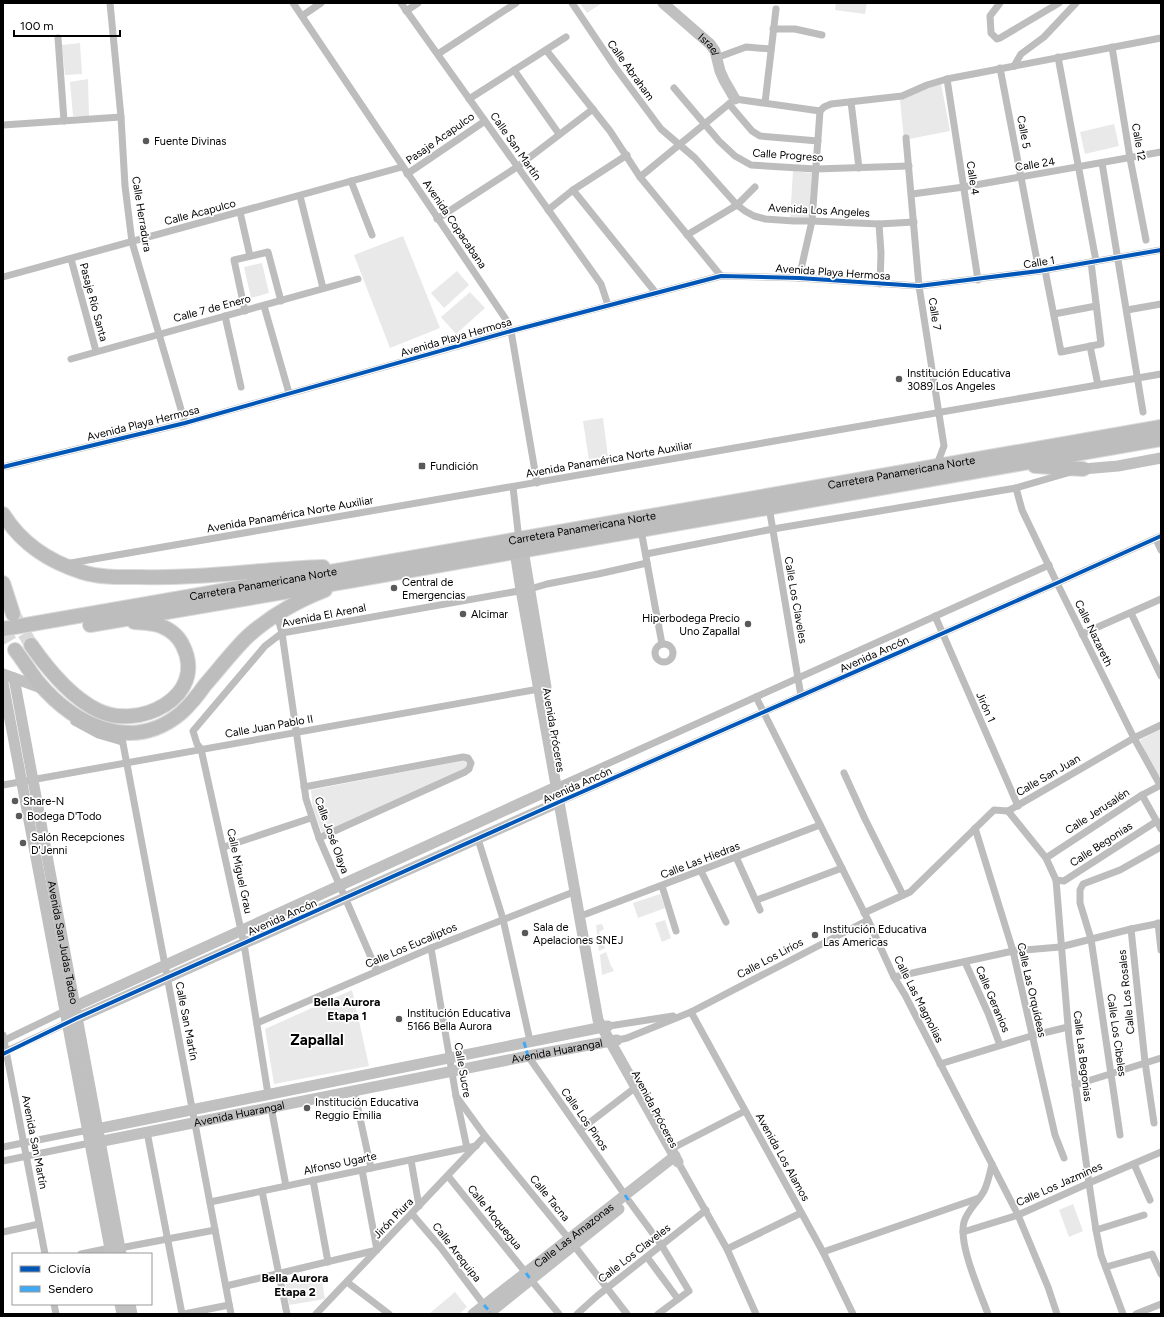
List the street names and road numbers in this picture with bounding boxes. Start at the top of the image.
street label: Israel [695,31,722,57]
street label: Calle Abraham [604,38,657,103]
street label: Pasaje Acapulco [404,110,477,167]
street label: Calle San Martín [487,110,544,183]
street label: Calle 5 [1014,114,1033,150]
street label: Calle 12 [1129,122,1148,162]
street label: Calle Progreso [752,147,824,164]
street label: Calle 24 [1014,155,1056,174]
street label: Calle 4 [963,160,982,196]
street label: Calle Herradura [129,175,154,253]
street label: Avenida Copacabana [420,177,489,271]
street label: Calle Acapulco [163,197,237,228]
street label: Avenida Los Angeles [768,201,870,220]
street label: Calle 1 [1022,254,1056,271]
street label: Pasaje Río Santa [77,261,110,343]
street label: Avenida Playa Hermosa [775,262,891,283]
street label: Calle 7 de Enero [172,292,252,325]
street label: Calle 7 [926,297,944,331]
street label: Avenida Playa Hermosa [399,315,513,360]
street label: Avenida Playa Hermosa [86,403,201,444]
street label: Avenida Panamérica Norte Auxiliar [525,438,694,481]
street label: Carretera Panamericana Norte [827,454,976,492]
street label: Avenida Panamérica Norte Auxiliar [206,493,375,536]
street label: Carretera Panamericana Norte [508,509,657,548]
street label: Calle Los Claveles [781,556,810,645]
street label: Carretera Panamericana Norte [188,565,338,603]
street label: Calle Nazareth [1072,598,1115,669]
street label: Avenida El Arenal [281,601,367,630]
street label: Avenida Ancón [838,633,911,676]
street label: Avenida Próceres [540,687,567,773]
street label: Jirón 1 [973,690,998,724]
street label: Calle Juan Pablo II [224,712,314,741]
street label: Calle San Juan [1014,752,1083,799]
street label: Avenida Ancón [541,764,614,807]
street label: Calle Jerusalén [1063,786,1132,837]
street label: Calle José Olaya [312,795,351,875]
street label: Calle Begonias [1068,819,1135,870]
street label: Calle Miguel Grau [224,827,255,915]
street label: Calle Las Hiedras [659,839,742,882]
street label: Avenida San Judas Tadeo [45,880,80,1005]
street label: Avenida Ancón [246,896,319,939]
street label: Calle Los Eucaliptos [363,920,459,971]
street label: Calle Los Lirios [735,936,806,981]
street label: Calle Las Orquídeas [1014,941,1049,1039]
street label: Calle Los Rosales [1116,949,1137,1035]
street label: Calle Las Magnolias [891,954,946,1045]
street label: Calle Geranios [973,964,1012,1034]
street label: Calle San Martín [173,981,201,1062]
street label: Calle Los Cibeles [1104,993,1129,1077]
street label: Calle Las Begonias [1070,1010,1095,1102]
street label: Avenida Huarangal [510,1037,604,1066]
street label: Calle Sucre [451,1042,474,1099]
street label: Avenida Próceres [629,1068,680,1150]
street label: Calle Los Pinos [558,1085,611,1153]
street label: Avenida San Martín [19,1094,50,1190]
street label: Avenida Huarangal [193,1099,286,1130]
street label: Avenida Los Alamos [753,1111,812,1204]
street label: Alfonso Ugarte [302,1149,378,1178]
street label: Calle Los Jazmines [1014,1160,1104,1209]
street label: Calle Tacna [527,1173,572,1224]
street label: Calle Moquegua [465,1182,525,1252]
street label: Jirón Piura [371,1195,416,1241]
street label: Calle Las Amazonas [532,1200,617,1271]
street label: Calle Arequipa [429,1220,484,1284]
street label: Calle Los Claveles [596,1221,673,1286]

